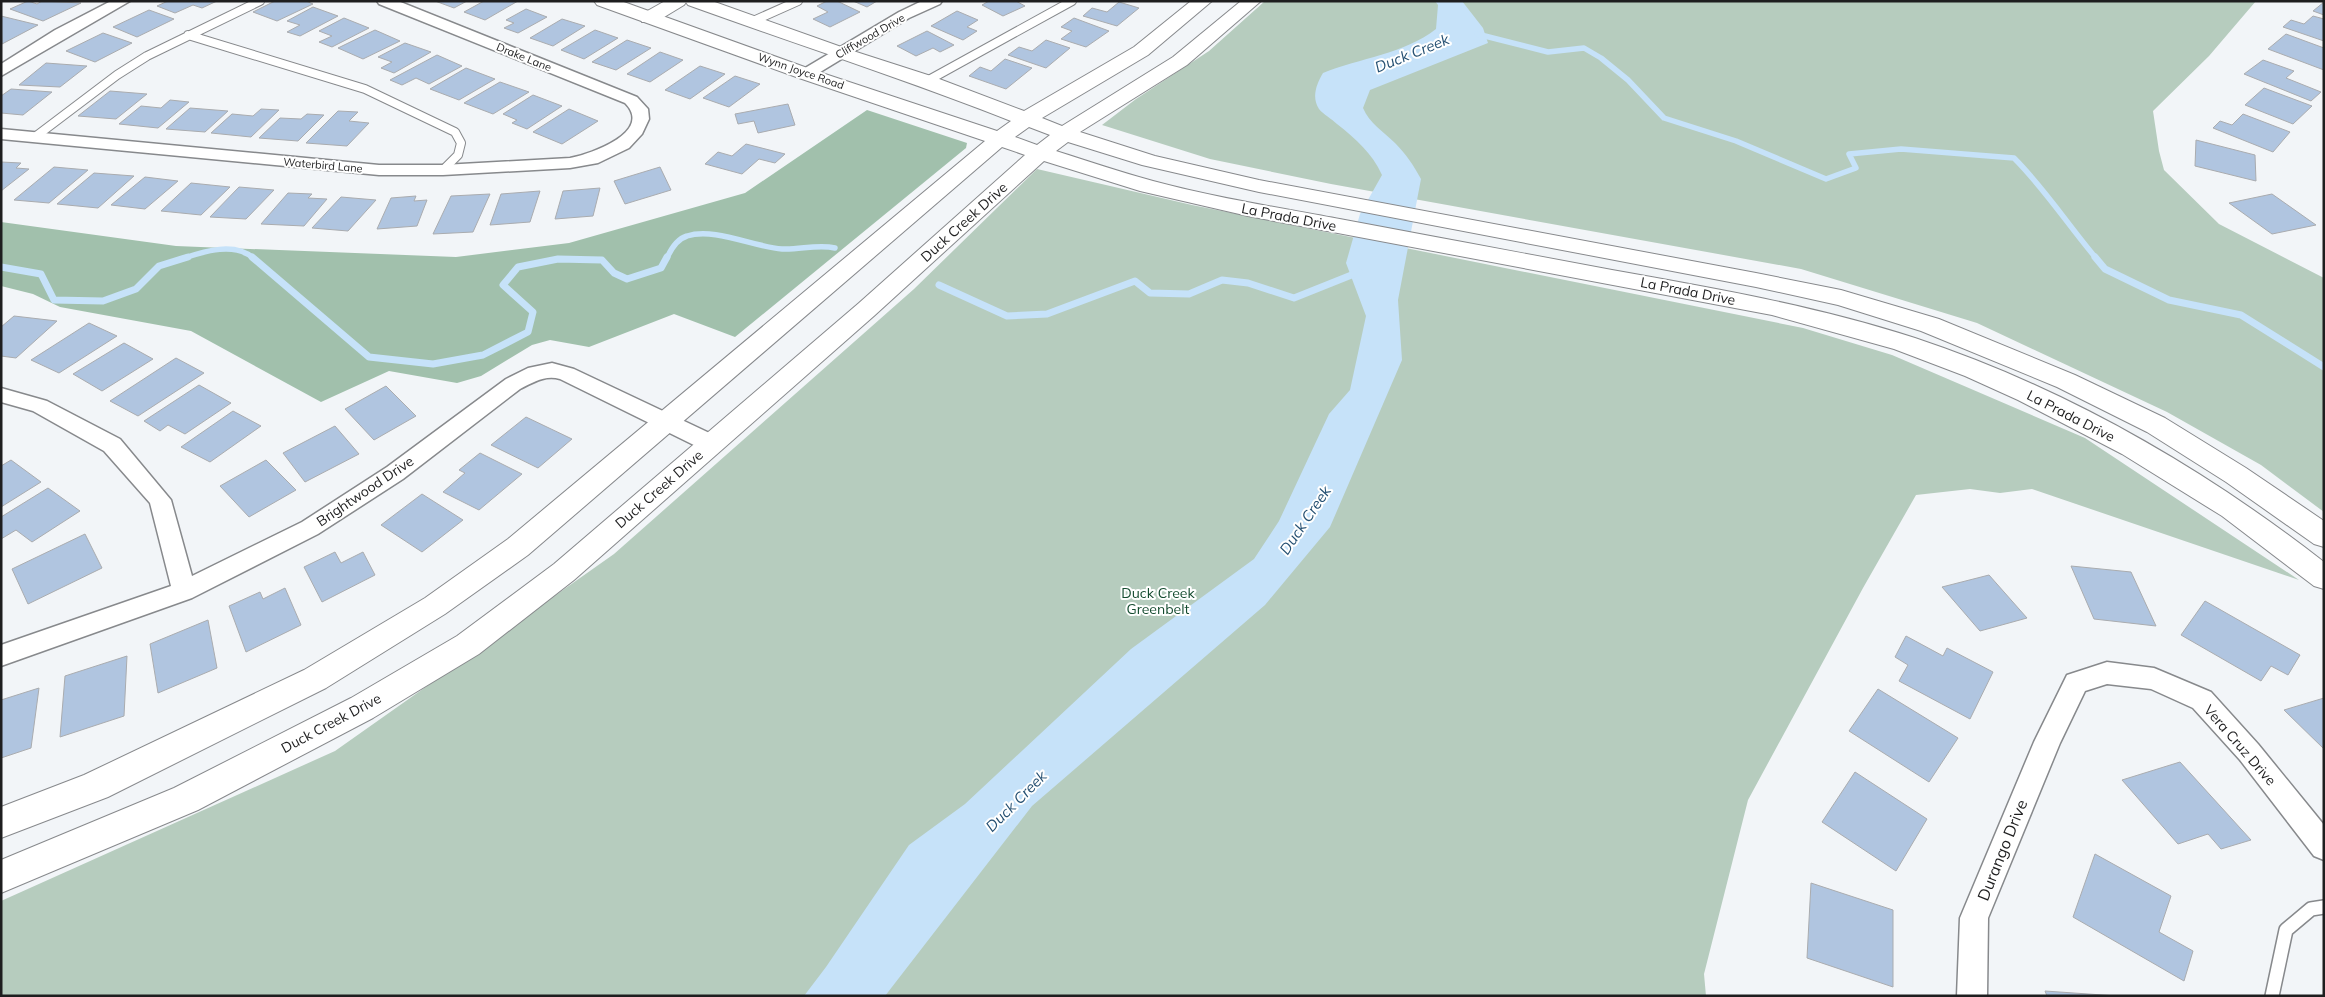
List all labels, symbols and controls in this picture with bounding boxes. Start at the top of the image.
street label: Cliffwood Drive [833,10,907,62]
water label: Duck Creek [1372,29,1453,77]
street label: Drake Lane [494,40,554,74]
street label: Wynn Joyce Road [756,50,846,92]
street label: Waterbird Lane [283,155,363,175]
street label: Duck Creek Drive [917,178,1011,266]
street label: La Prada Drive [1240,199,1338,235]
street label: La Prada Drive [1639,273,1737,309]
street label: La Prada Drive [2024,386,2118,446]
street label: Duck Creek Drive [611,446,707,532]
street label: Brightwood Drive [313,452,417,530]
water label: Duck Creek [1275,481,1336,558]
park label: Duck Creek Greenbelt [1121,584,1195,618]
street label: Duck Creek Drive [278,689,384,757]
street label: Vera Cruz Drive [2200,701,2280,789]
water label: Duck Creek [981,766,1051,836]
street label: Durango Drive [1973,796,2031,904]

